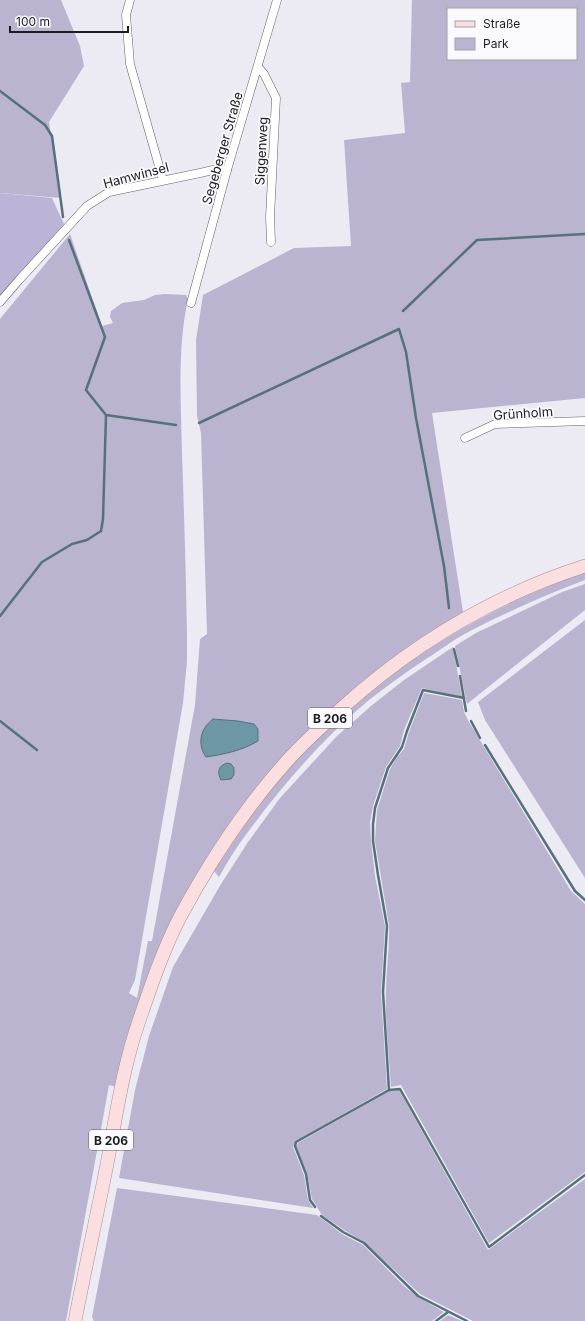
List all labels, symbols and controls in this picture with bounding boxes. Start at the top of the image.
scale bar [10,8,128,34]
legend [447,8,577,60]
text: 100 m [16,14,50,29]
text: Straße [483,16,520,31]
text: Park [483,36,509,51]
street label: Segeberger Straße [198,90,246,206]
street label: Siggenweg [251,116,271,186]
street label: Hamwinsel [101,159,171,191]
street label: Grünholm [493,403,553,423]
road number: B 206 [308,708,352,728]
road number: B 206 [89,1130,133,1150]

